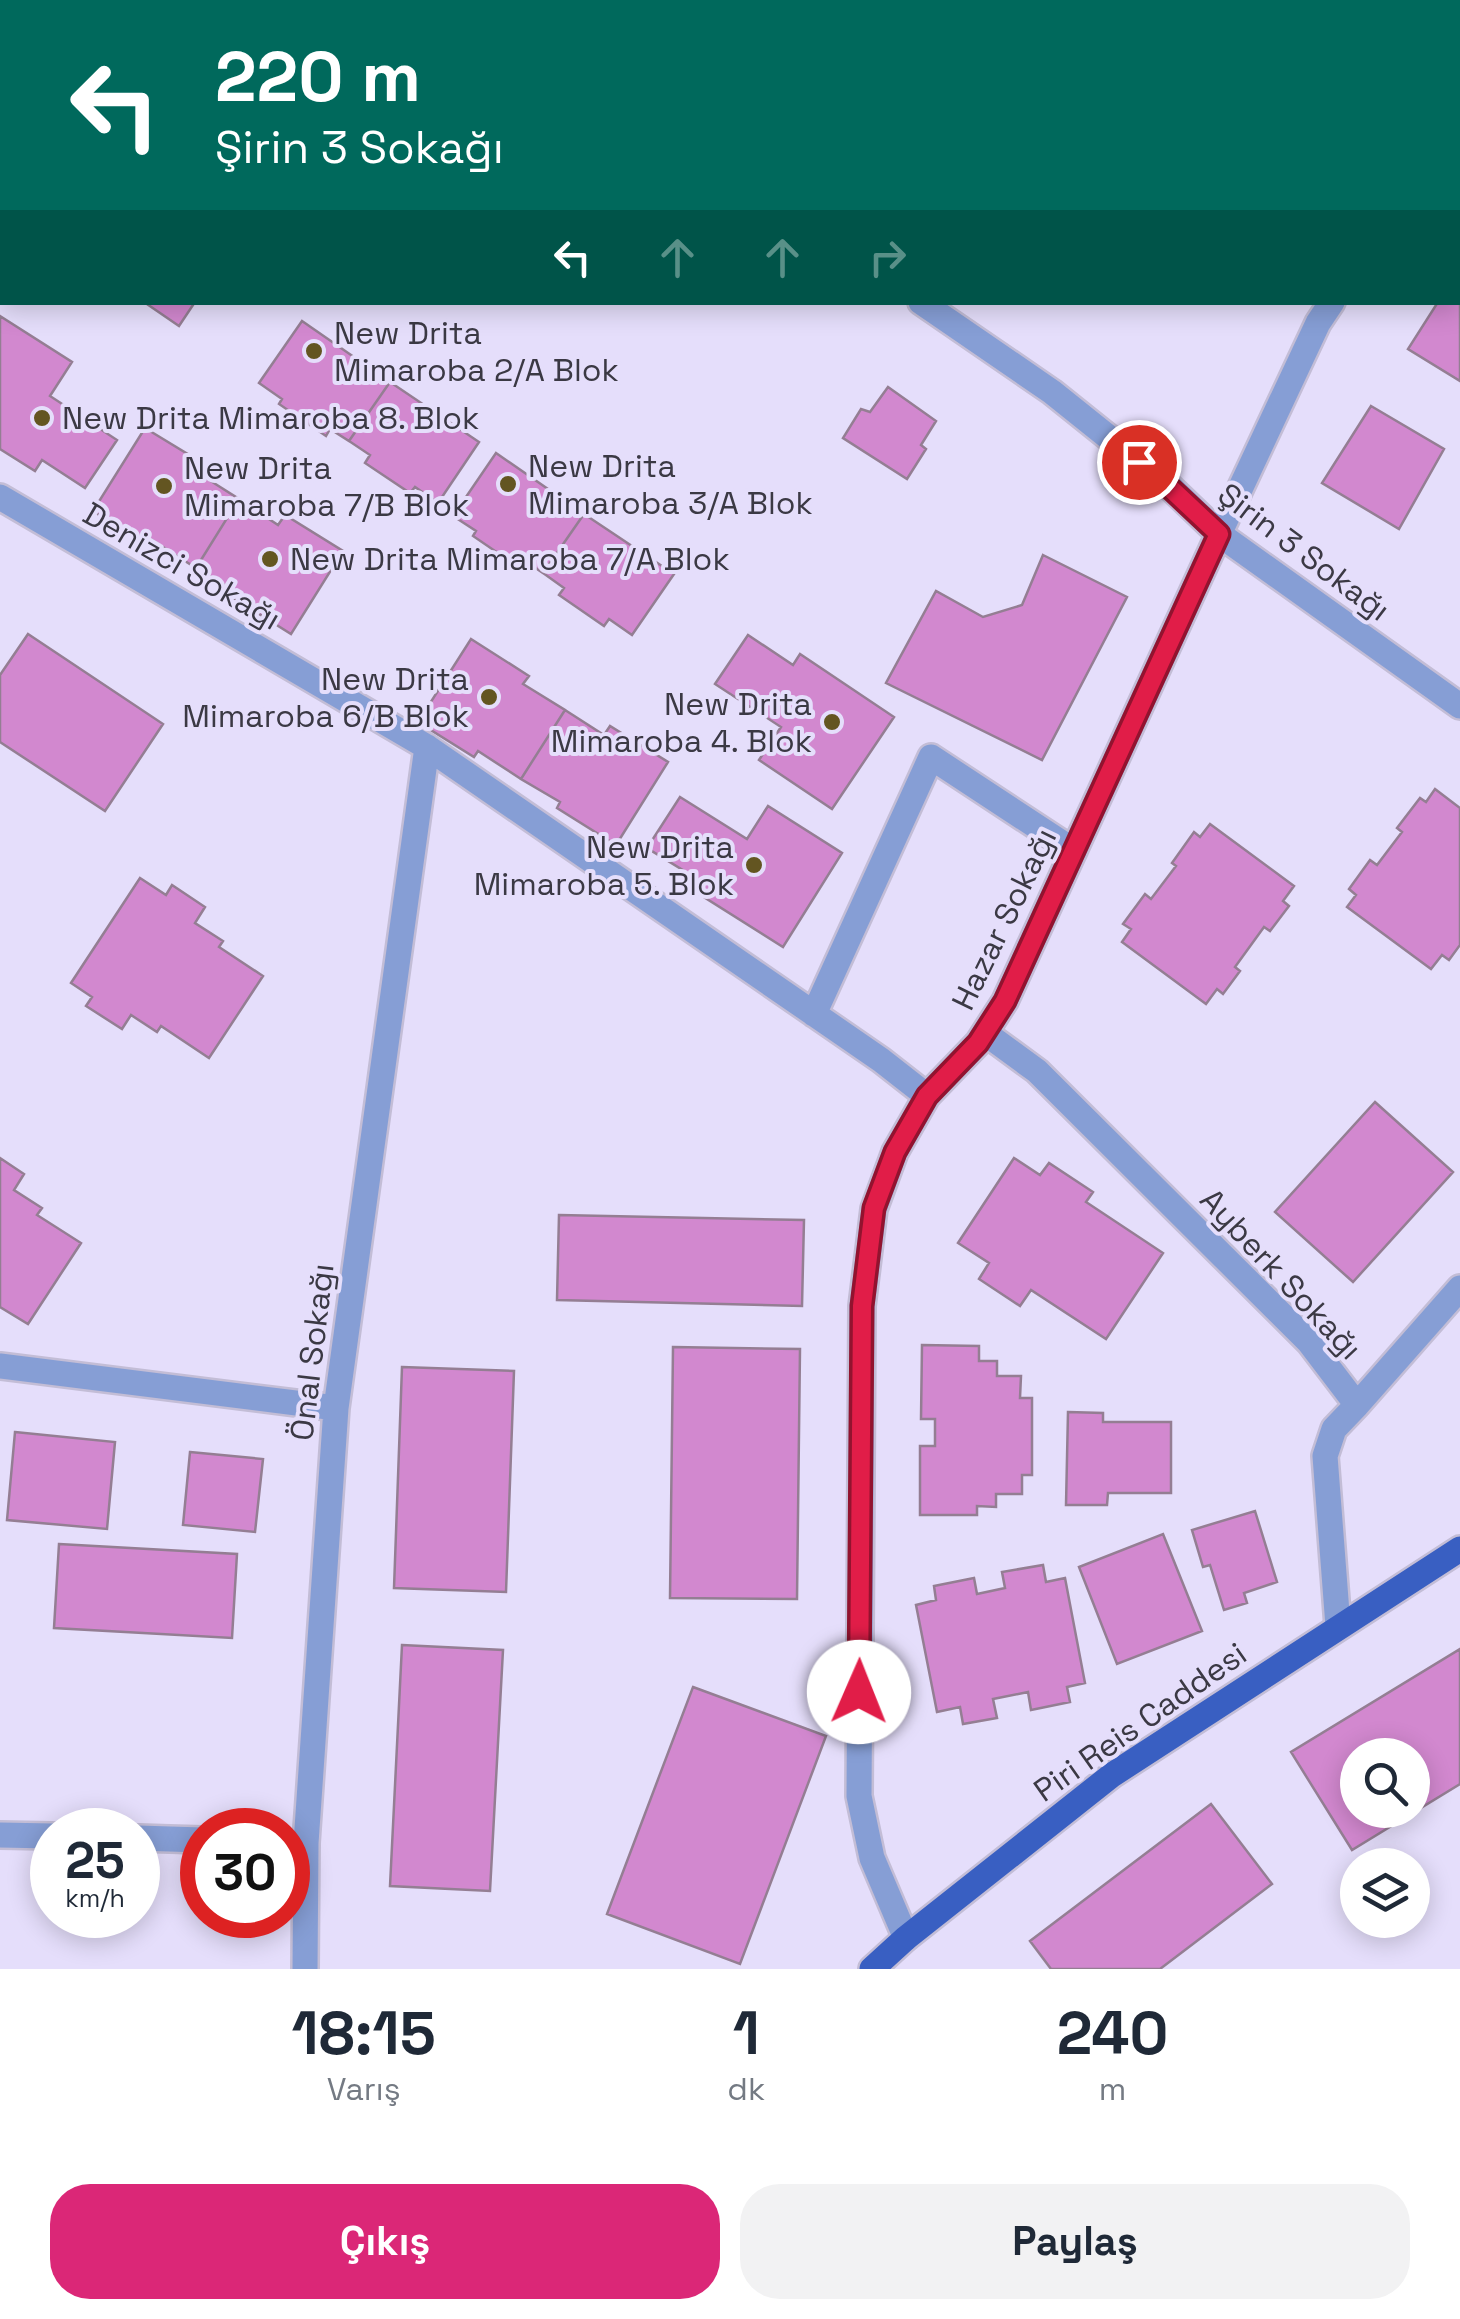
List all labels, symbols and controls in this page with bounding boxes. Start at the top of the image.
text: 220 m [215,32,421,121]
icon: left [50,40,180,170]
text: Şirin 3 Sokağı [215,119,504,176]
icon: left [545,230,600,285]
icon: ahead [650,230,705,285]
icon: ahead [755,230,810,285]
icon: right [860,230,915,285]
place label: New Drita Mimaroba 2/A Blok [334,313,619,390]
marker: New Drita Mimaroba 2/A Blok [303,340,325,362]
place label: New Drita Mimaroba 8. Blok [62,398,479,438]
marker: New Drita Mimaroba 8. Blok [31,407,53,429]
pin [1097,420,1182,505]
icon: arrive [1112,435,1167,490]
place label: New Drita Mimaroba 3/A Blok [528,446,813,523]
place label: New Drita Mimaroba 7/B Blok [184,448,469,525]
marker: New Drita Mimaroba 3/A Blok [497,473,519,495]
street label: Şirin 3 Sokağı [1210,474,1398,630]
marker: New Drita Mimaroba 7/B Blok [153,475,175,497]
street label: Denizci Sokağı [76,493,288,639]
place label: New Drita Mimaroba 7/A Blok [290,539,730,579]
marker: New Drita Mimaroba 7/A Blok [259,548,281,570]
place label: New Drita Mimaroba 6/B Blok [182,659,469,736]
place label: New Drita Mimaroba 4. Blok [551,684,812,761]
marker: New Drita Mimaroba 6/B Blok [478,686,500,708]
marker: New Drita Mimaroba 4. Blok [821,711,843,733]
street label: Hazar Sokağı [943,822,1065,1016]
place label: New Drita Mimaroba 5. Blok [474,827,734,904]
marker: New Drita Mimaroba 5. Blok [743,854,765,876]
street label: Ayberk Sokağı [1192,1180,1370,1368]
street label: Önal Sokağı [281,1261,343,1443]
street label: Piri Reis Caddesi [1026,1634,1254,1810]
position arrow [807,1640,911,1744]
map controls [1340,1738,1430,1938]
button: search [1340,1738,1430,1828]
speed limit sign: 30 [180,1808,310,1938]
text: 25 [65,1829,125,1893]
button: layers [1340,1848,1430,1938]
text: km/h [65,1882,125,1914]
text: 18:15 [292,1995,436,2072]
text: 1 [733,1995,760,2072]
text: 240 [1057,1995,1168,2072]
text: Varış [327,2069,401,2109]
text: dk [727,2069,765,2109]
text: m [1099,2069,1126,2109]
button: Çıkış [50,2184,720,2299]
button: Paylaş [740,2184,1410,2299]

